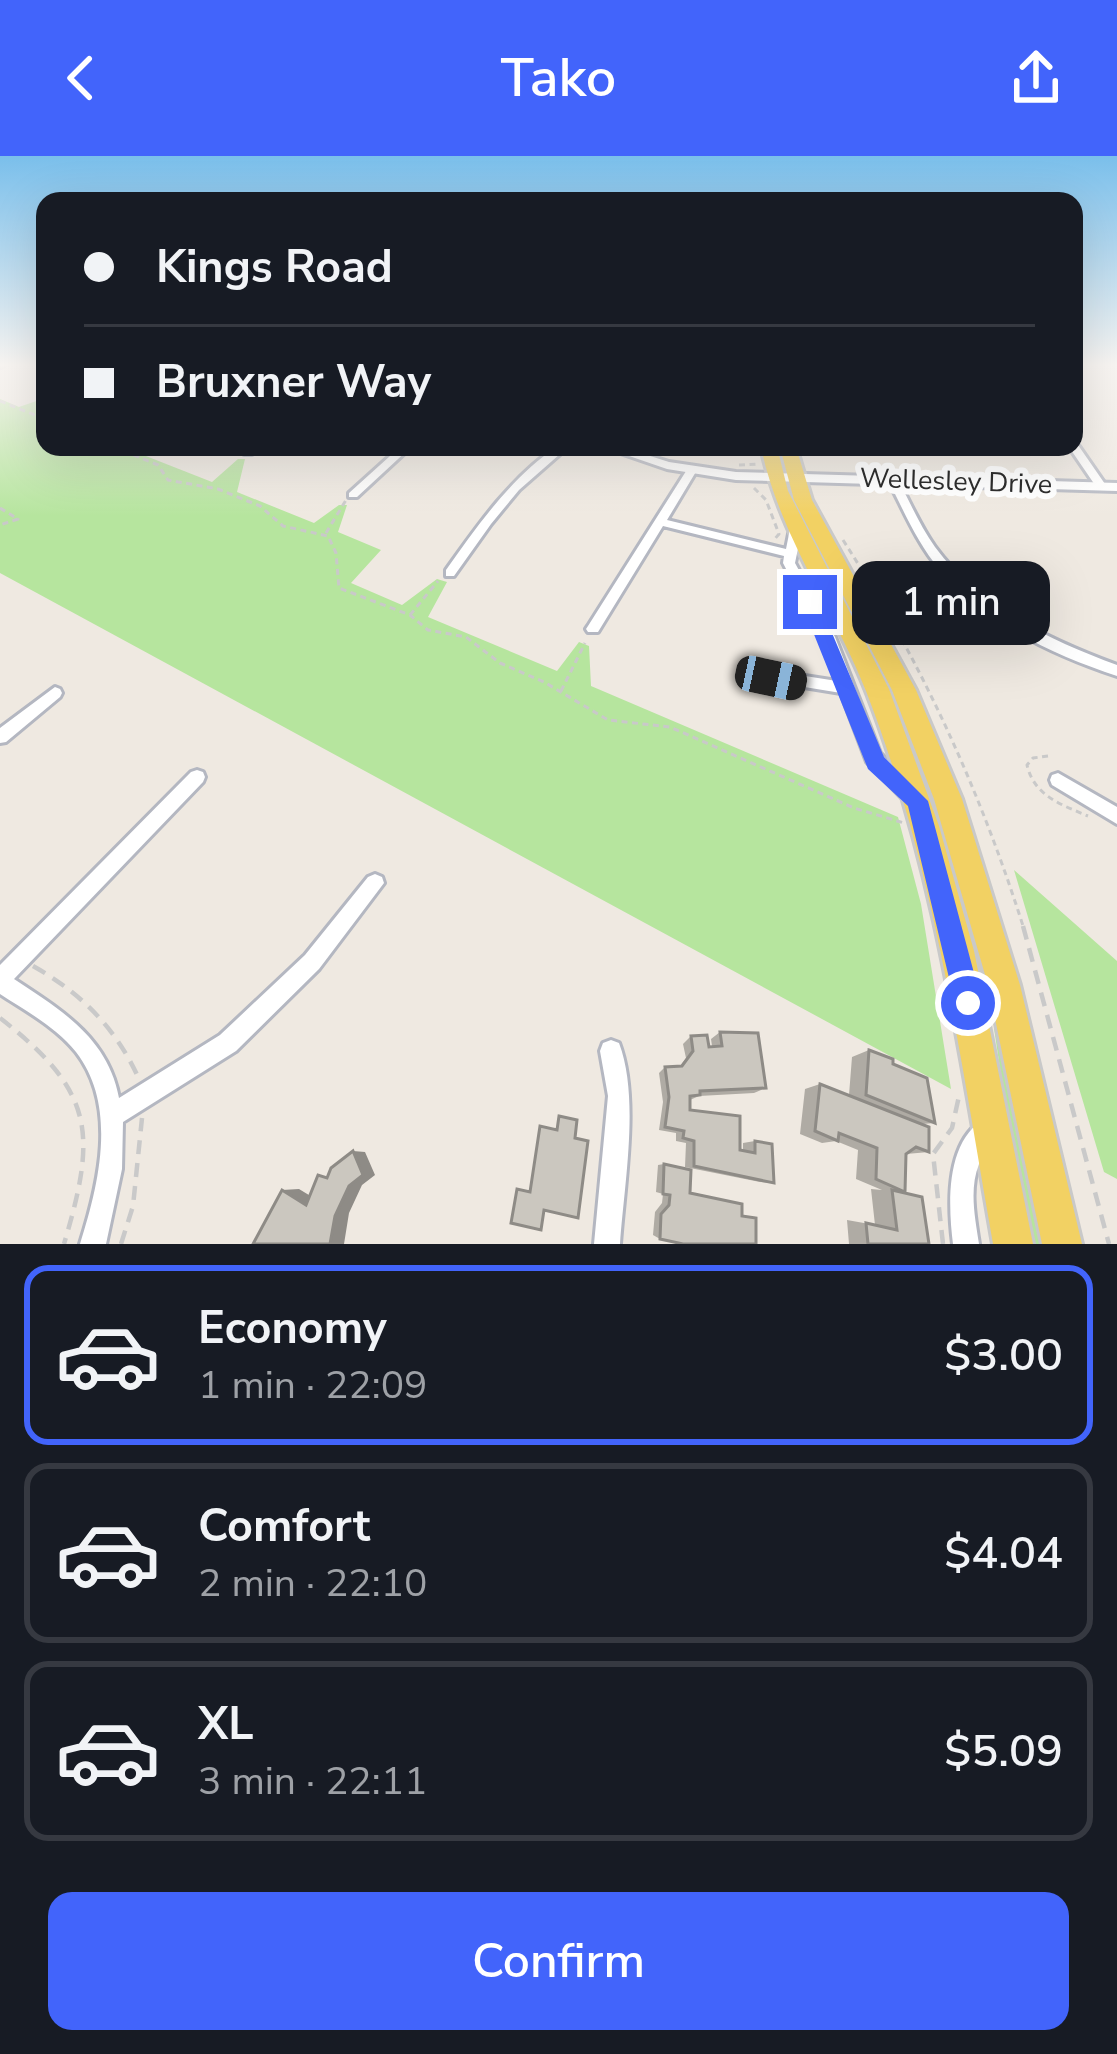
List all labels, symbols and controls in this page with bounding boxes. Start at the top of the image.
text: Tako [501,41,616,115]
icon: back [48,45,114,111]
icon: share [1003,45,1069,111]
text: Kings Road [156,237,393,298]
text: Bruxner Way [156,352,431,413]
street label: Wellesley Drive [859,460,1053,503]
callout: 1 min [852,560,1050,644]
route end [783,575,837,629]
text: 1 min [901,576,1001,629]
car [732,653,810,703]
route start [941,976,995,1030]
text: Economy [198,1298,387,1359]
icon: car [54,1301,162,1409]
text: $3.00 [944,1325,1063,1386]
text: 1 min · 22:09 [198,1359,427,1412]
text: Comfort [198,1496,370,1557]
icon: car [54,1499,162,1607]
text: $4.04 [944,1523,1063,1584]
text: 2 min · 22:10 [198,1557,427,1610]
text: XL [198,1694,254,1755]
icon: car [54,1697,162,1805]
text: $5.09 [944,1721,1063,1782]
text: 3 min · 22:11 [198,1755,427,1808]
button: Confirm [48,1892,1069,2030]

